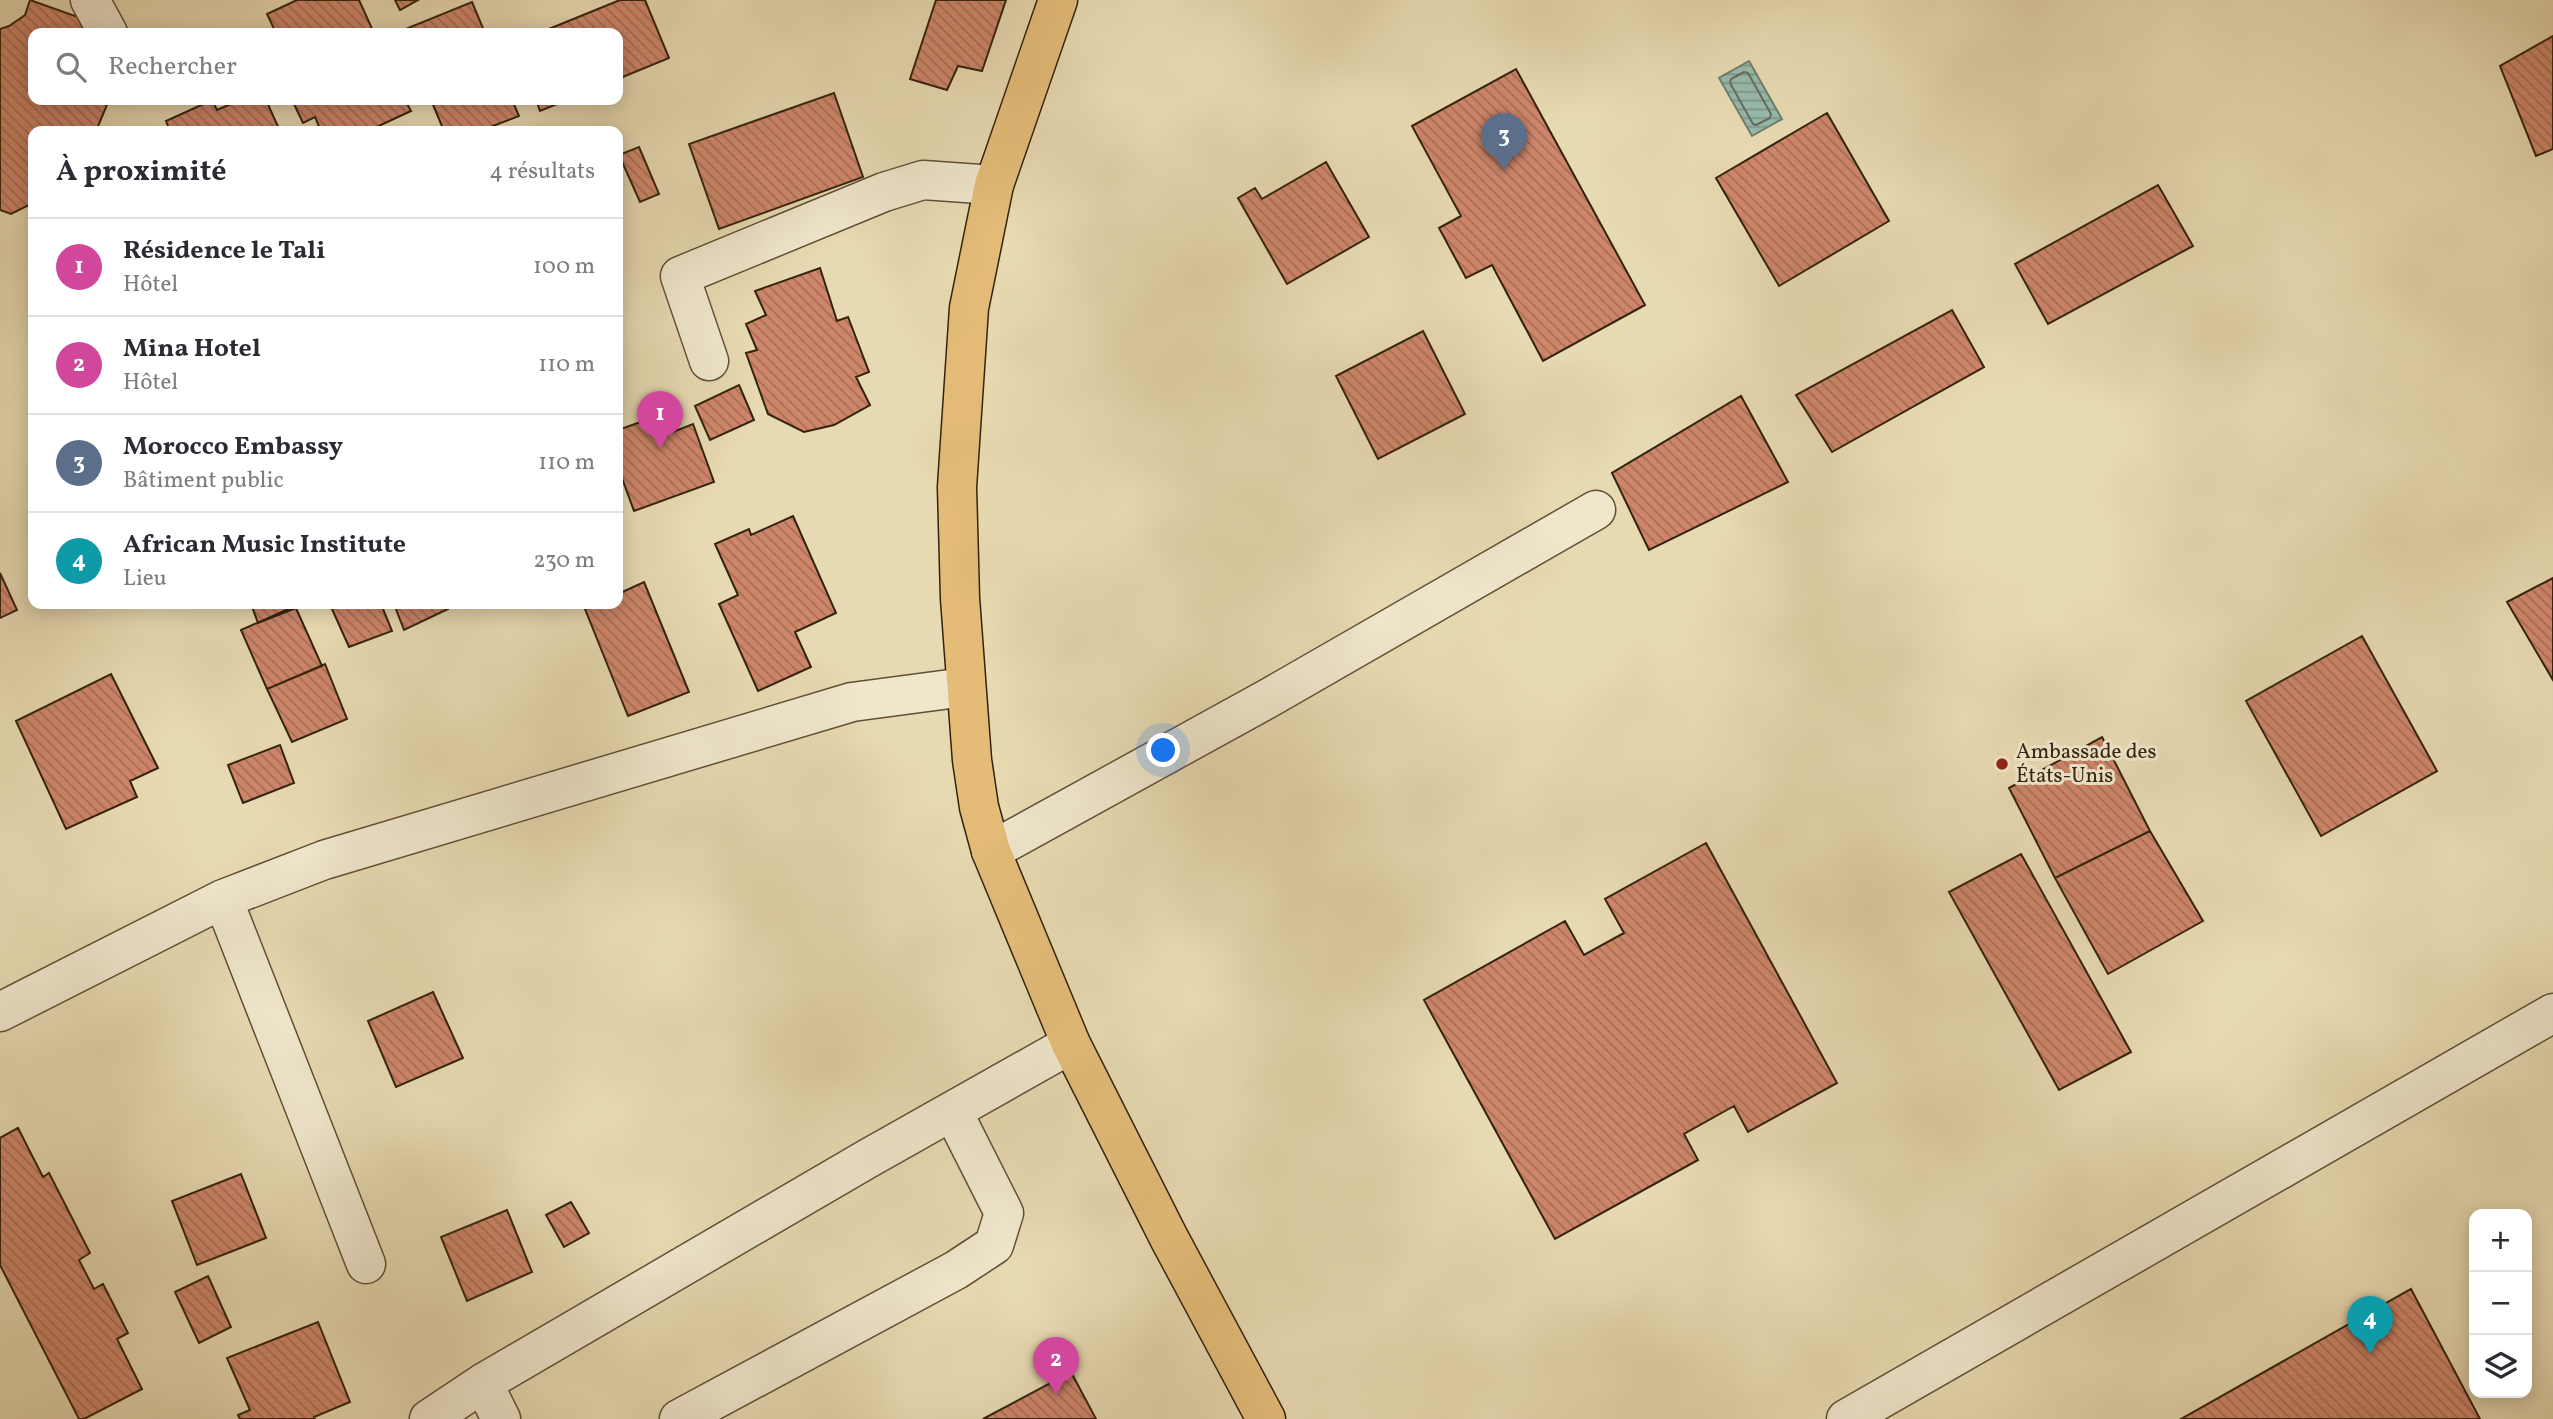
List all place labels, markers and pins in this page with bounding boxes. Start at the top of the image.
pin: 3 [1481,113,1527,171]
pin: 1 [637,391,683,449]
place label: Ambassade des États-Unis [2016,738,2157,791]
marker: Ambassade des États-Unis [1994,756,2010,772]
pin: 4 [2347,1296,2393,1354]
pin: 2 [1033,1337,1079,1395]

